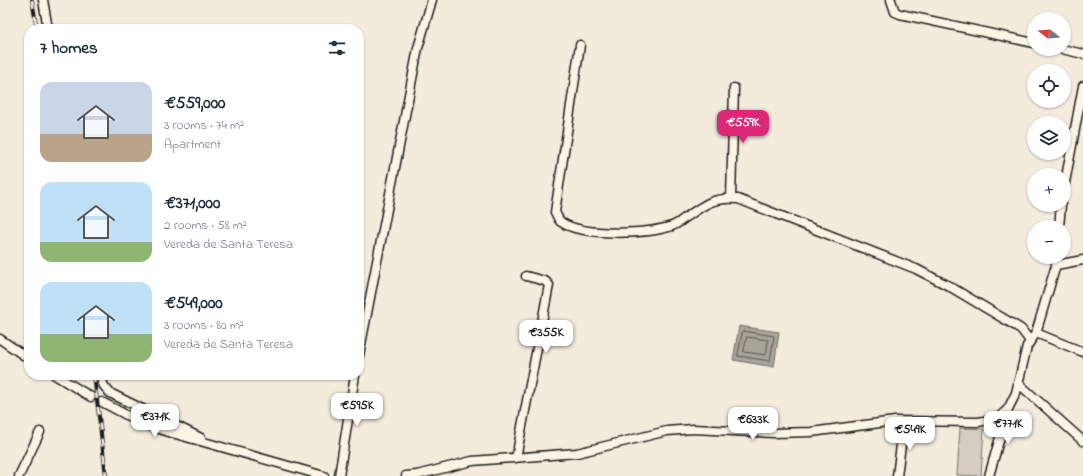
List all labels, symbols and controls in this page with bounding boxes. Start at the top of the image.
north arrow [1027,12,1071,56]
map controls [1027,12,1071,264]
text: 7 homes [40,36,98,61]
icon: filters [326,37,348,59]
button: locate [1027,64,1071,108]
text: €559,000 [164,91,225,116]
icon: home [72,98,120,146]
pin: €559K [715,110,771,144]
text: €559K [726,113,760,132]
text: 3 rooms · 74 m² [164,116,244,135]
button: layers [1027,116,1071,160]
text: Apartment [164,135,221,154]
button: + [1027,168,1071,212]
text: €371,000 [164,191,220,216]
icon: home [72,198,120,246]
text: 2 rooms · 58 m² [164,216,247,235]
button: − [1027,220,1071,264]
text: Vereda de Santa Teresa [164,235,293,254]
text: €549,000 [164,291,223,316]
icon: home [72,298,120,346]
text: 3 rooms · 80 m² [164,316,244,335]
pin: €355K [518,320,574,354]
text: €355K [528,323,564,342]
text: Vereda de Santa Teresa [164,335,293,354]
pin: €595K [329,393,385,427]
text: €595K [340,396,374,415]
pin: €371K [127,404,183,438]
text: €371K [140,407,170,426]
pin: €633K [725,407,781,441]
text: €633K [737,410,769,429]
pin: €771K [980,411,1036,445]
text: €771K [993,414,1023,433]
pin: €549K [882,417,938,451]
text: €549K [894,420,926,439]

